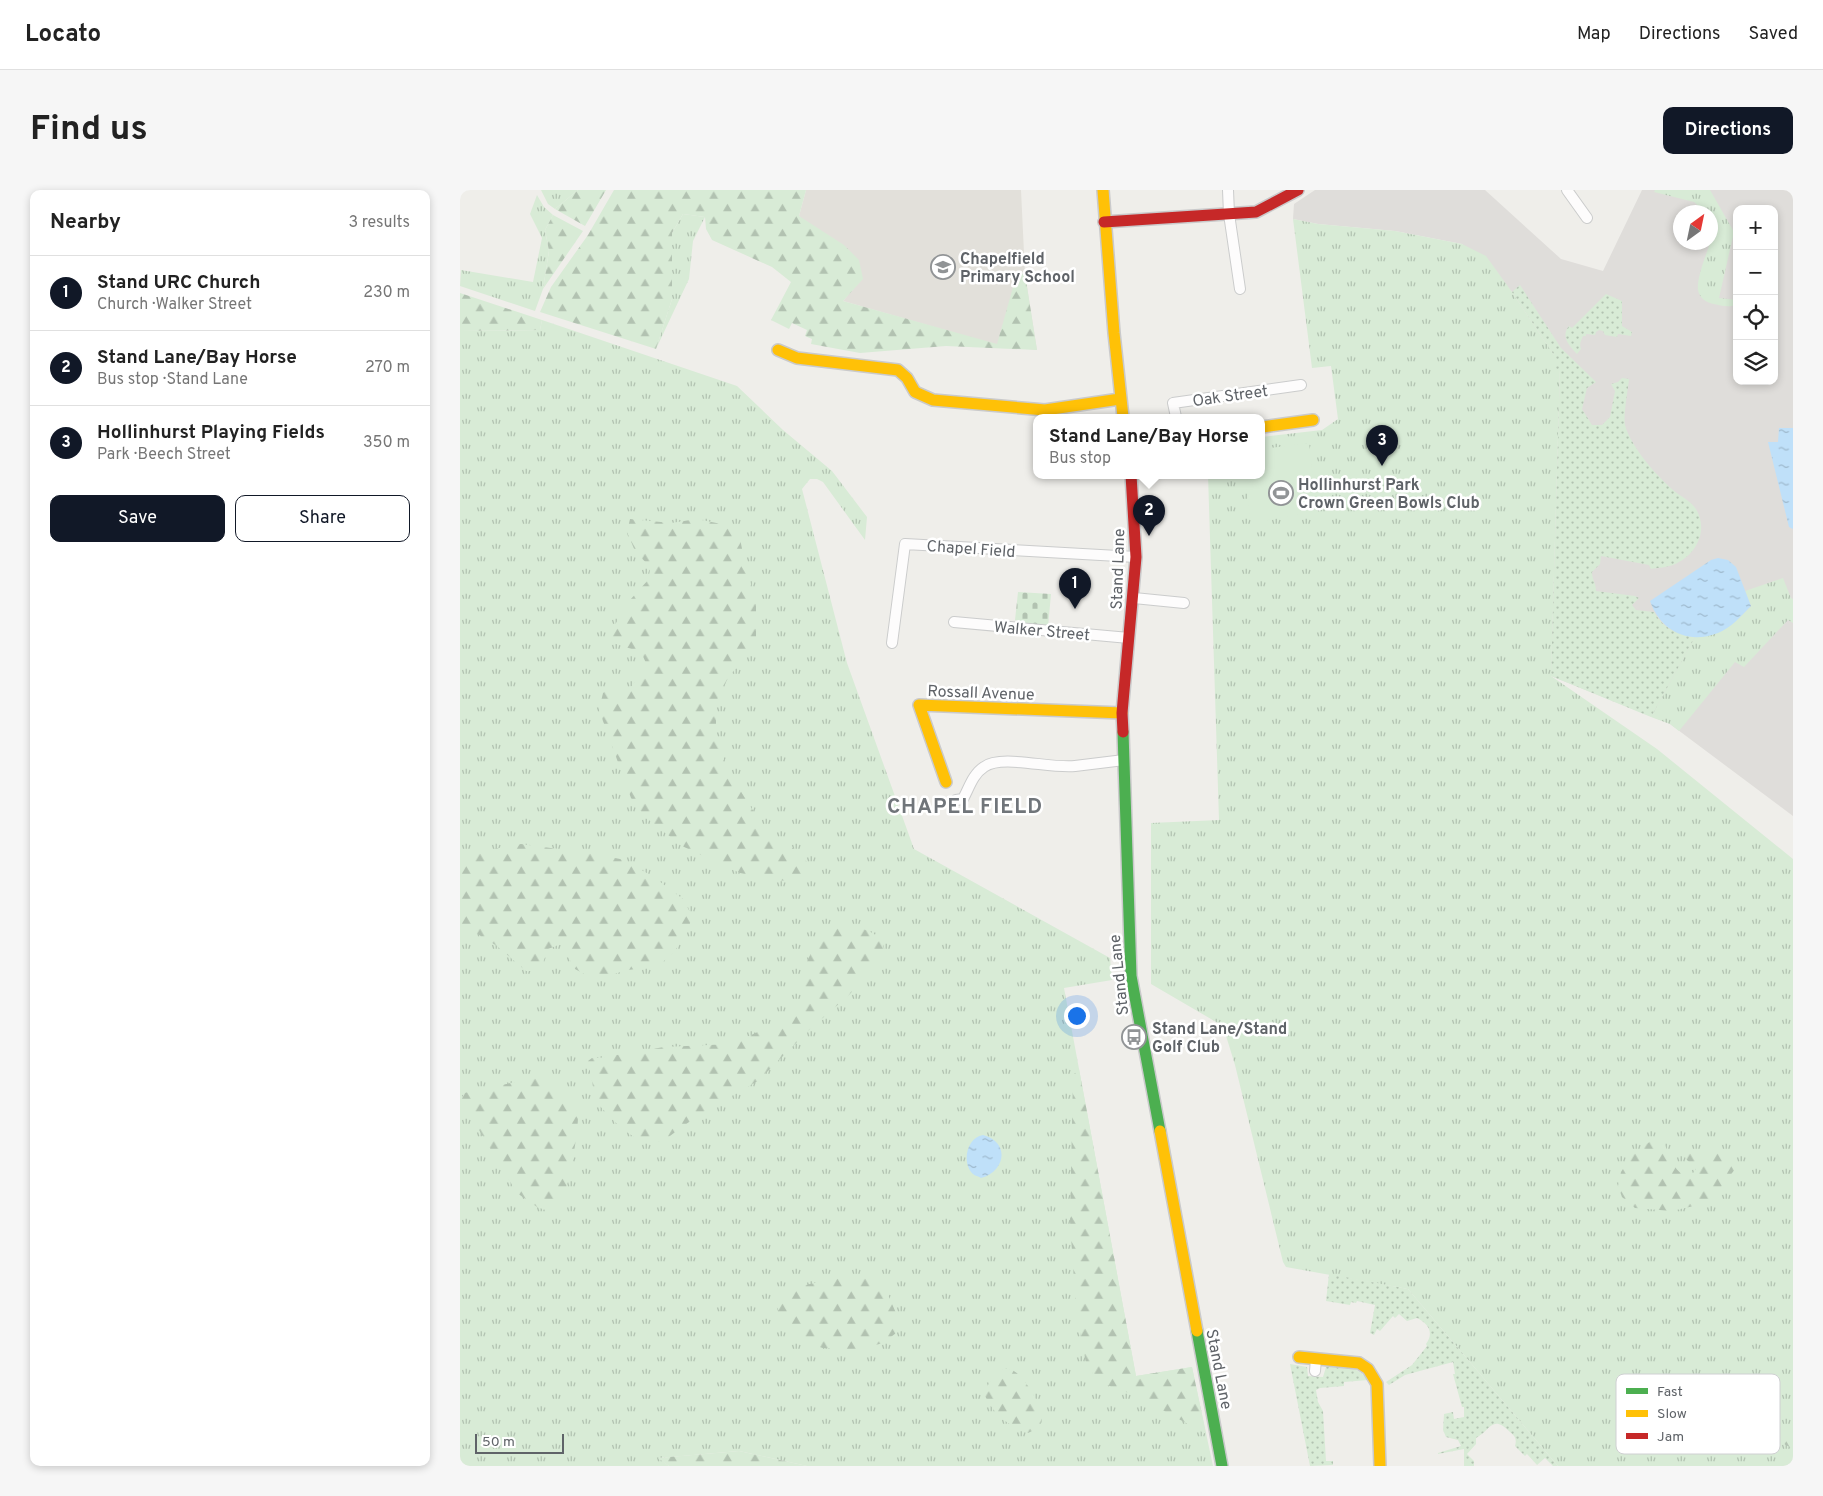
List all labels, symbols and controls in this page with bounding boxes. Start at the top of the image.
text: Locato [25,20,101,50]
text: Map [1577,23,1611,46]
text: Directions [1639,23,1721,46]
text: Saved [1749,23,1798,46]
button: Directions [1663,107,1793,154]
text: Find us [30,108,148,152]
north arrow [1673,205,1718,250]
map controls [1733,205,1778,385]
button: + [1733,205,1778,250]
text: Nearby [50,209,121,236]
text: 3 results [348,213,410,233]
place label: Chapelfield Primary School [960,250,1075,288]
button: − [1733,250,1778,295]
school or university icon: Chapelfield Primary School [930,254,956,280]
text: Stand URC Church [97,271,260,295]
text: 1 [63,283,69,303]
text: 230 m [363,283,410,303]
text: Church · Walker Street [97,295,252,315]
button: locate [1733,295,1778,340]
button: layers [1733,340,1778,385]
text: Stand Lane/Bay Horse [97,346,297,370]
text: 2 [61,358,71,378]
text: 270 m [365,358,410,378]
text: Bus stop · Stand Lane [97,370,248,390]
street label: Oak Street [1191,382,1269,412]
popup [1033,414,1265,479]
text: Hollinhurst Playing Fields [97,421,325,445]
text: Stand Lane/Bay Horse [1049,425,1249,449]
pin: 3 [1366,425,1398,466]
text: 3 [61,433,71,453]
text: 350 m [363,433,410,453]
text: Park · Beech Street [97,445,231,465]
text: Bus stop [1049,449,1111,469]
place label: Hollinhurst Park Crown Green Bowls Club [1298,476,1480,514]
sports icon: Hollinhurst Park Crown Green Bowls Club [1268,480,1294,506]
button: Save [50,495,225,542]
button: Share [235,495,410,542]
pin: 2 [1133,495,1165,536]
street label: Stand Lane [1108,528,1130,610]
street label: Chapel Field [926,537,1016,563]
pin: 1 [1059,568,1091,609]
street label: Walker Street [993,618,1091,646]
street label: Rossall Avenue [927,682,1035,706]
district label: CHAPEL FIELD [887,794,1043,821]
street label: Stand Lane [1106,933,1134,1016]
your location [1064,1003,1090,1029]
place label: Stand Lane/Stand Golf Club [1152,1020,1287,1058]
bus stop icon: Stand Lane/Stand Golf Club [1121,1024,1147,1050]
street label: Stand Lane [1200,1328,1236,1411]
legend [1616,1374,1780,1454]
text: Fast [1657,1384,1683,1401]
text: Slow [1657,1406,1687,1423]
text: Jam [1657,1429,1684,1446]
scale bar [475,1431,564,1454]
text: 50 m [482,1434,515,1451]

